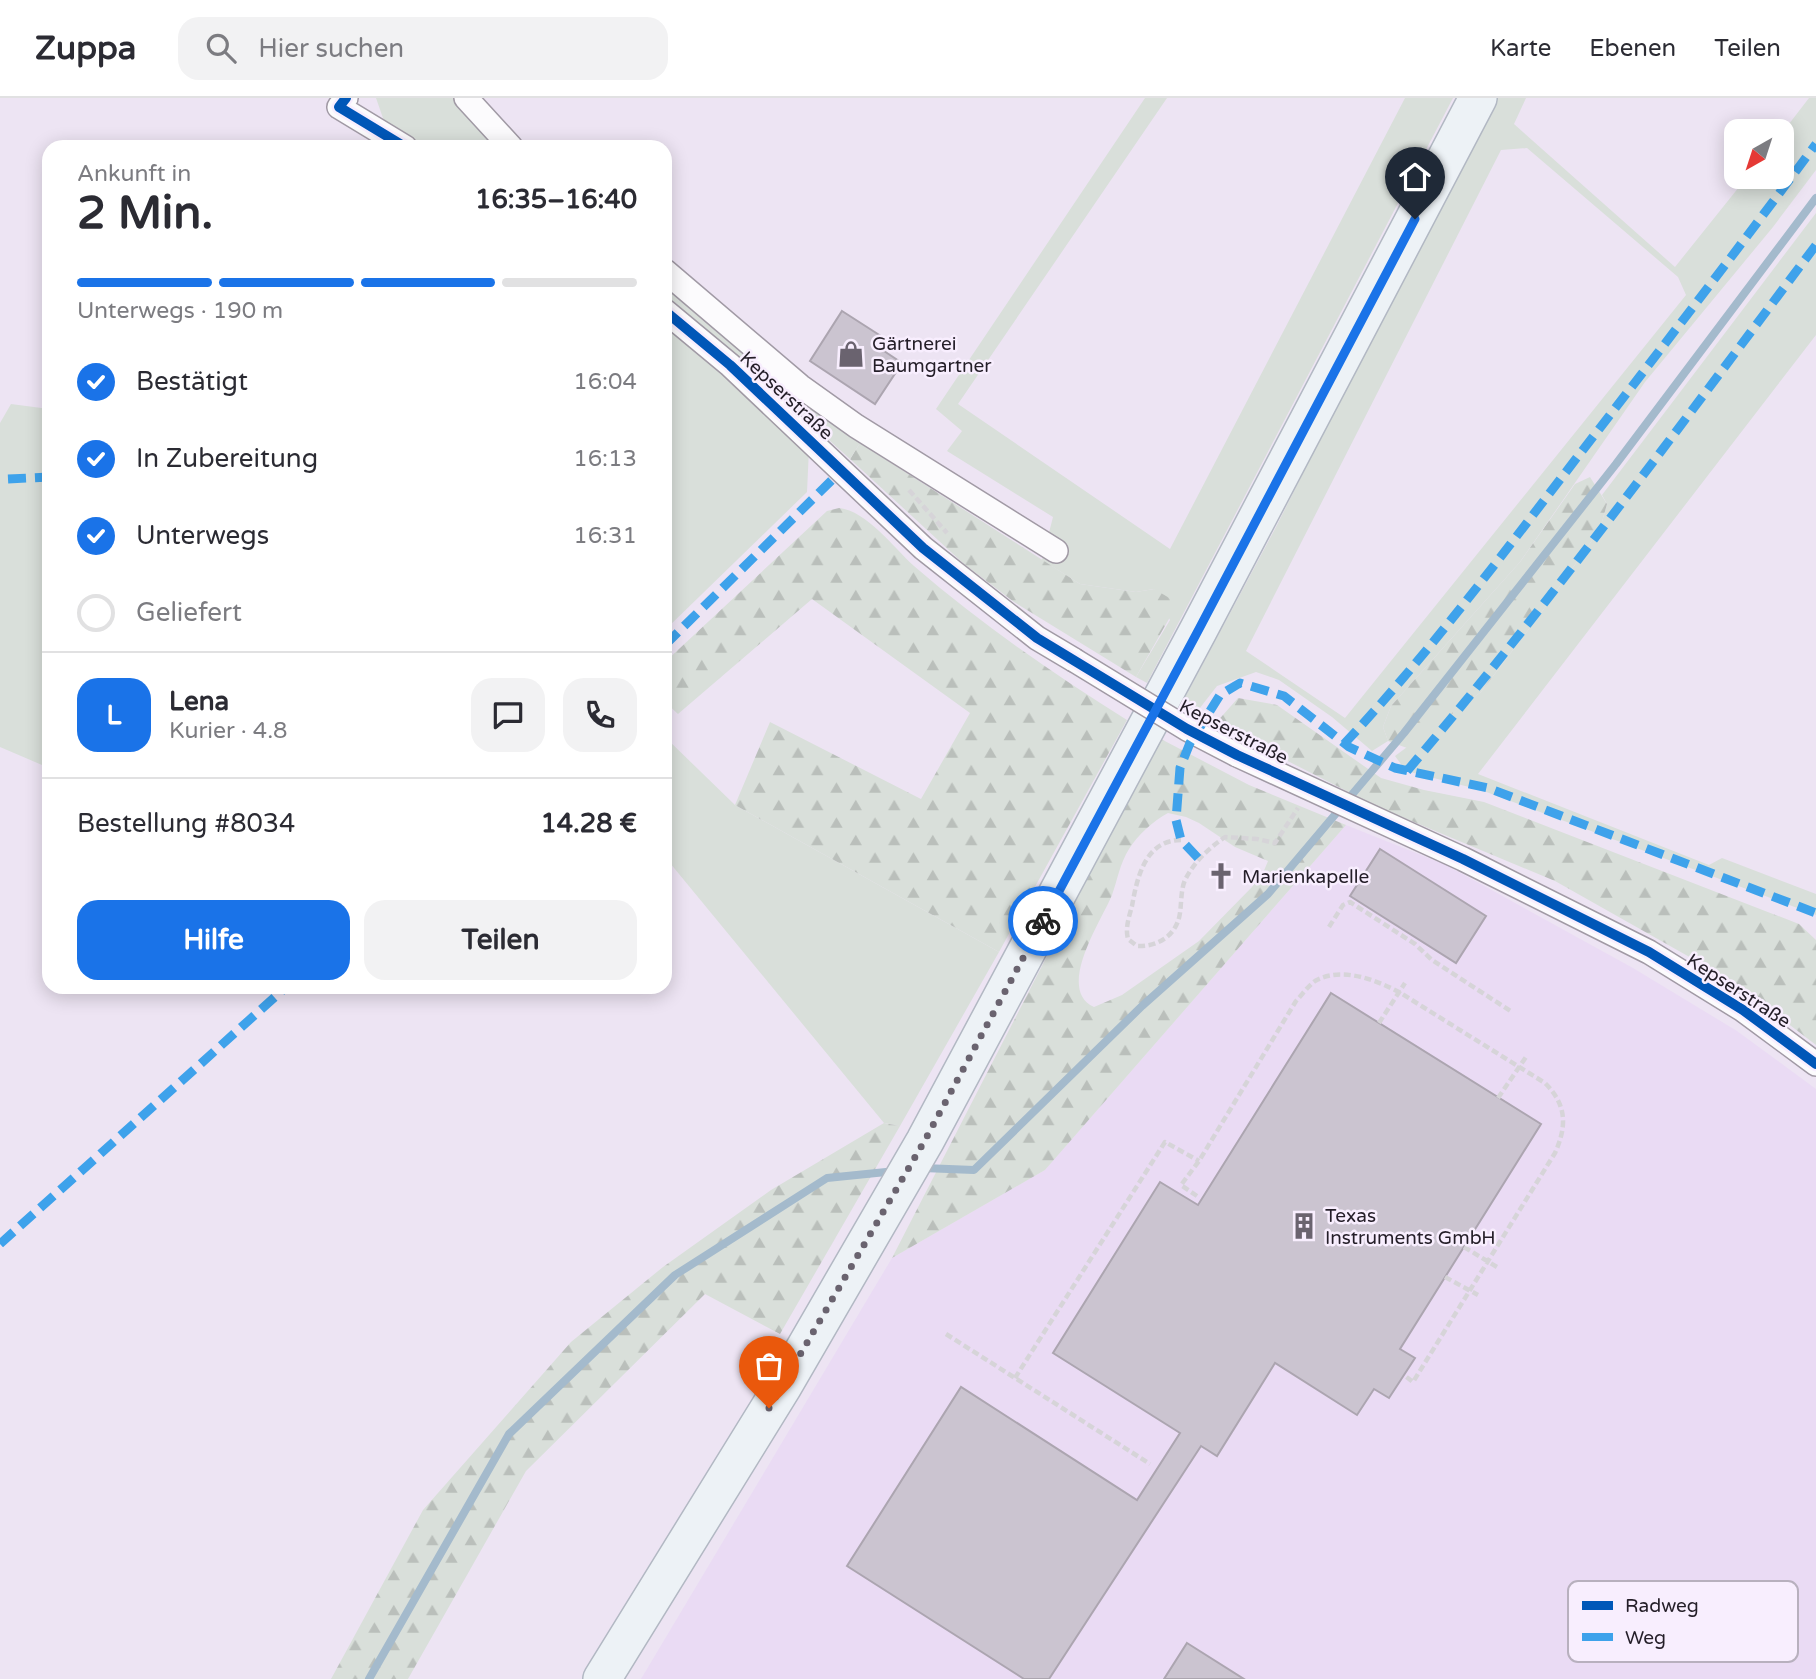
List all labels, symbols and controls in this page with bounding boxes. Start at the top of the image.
search box [178,17,668,80]
text: Zuppa [35,29,136,68]
icon: search [202,29,240,67]
text: Hier suchen [258,33,404,64]
text: Karte [1490,34,1551,63]
text: Ebenen [1589,34,1676,63]
text: Teilen [1714,34,1781,63]
north arrow [1724,119,1794,189]
map controls [1724,119,1794,189]
pin [1385,147,1445,219]
icon: home [1396,158,1434,196]
text: Ankunft in [77,160,191,188]
text: 16:35–16:40 [475,184,637,215]
text: 2 Min. [77,186,213,241]
text: Unterwegs · 190 m [77,297,283,325]
place label: Gärtnerei Baumgartner [872,333,992,377]
shop icon: Gärtnerei Baumgartner [836,339,866,369]
street label: Kepserstraße [735,347,837,444]
icon: check [77,363,115,401]
text: Bestätigt [136,366,248,397]
text: 16:04 [573,368,637,396]
icon: check [77,440,115,478]
text: In Zubereitung [136,443,318,474]
text: 16:13 [573,445,637,473]
icon: check [77,517,115,555]
text: Unterwegs [136,520,269,551]
text: 16:31 [573,522,637,550]
text: Geliefert [136,597,242,628]
button: chat [471,678,545,752]
button: phone [563,678,637,752]
text: Lena [169,686,229,717]
street label: Kepserstraße [1175,695,1292,769]
text: L [107,700,121,731]
text: Kurier · 4.8 [169,717,287,745]
text: Bestellung #8034 [77,808,295,839]
text: 14.28 € [540,808,637,839]
church icon: Marienkapelle [1206,861,1236,891]
place label: Marienkapelle [1242,866,1369,888]
courier [1008,886,1078,956]
button: Hilfe [77,900,350,980]
button: Teilen [364,900,637,980]
icon: bike [1024,902,1062,940]
street label: Kepserstraße [1682,949,1794,1033]
place label: Texas Instruments GmbH [1325,1205,1496,1249]
building icon: Texas Instruments GmbH [1289,1211,1319,1241]
pin [739,1336,799,1408]
icon: bag [750,1347,788,1385]
legend [1568,1581,1798,1662]
text: Radweg [1625,1595,1699,1617]
text: Weg [1625,1627,1666,1649]

